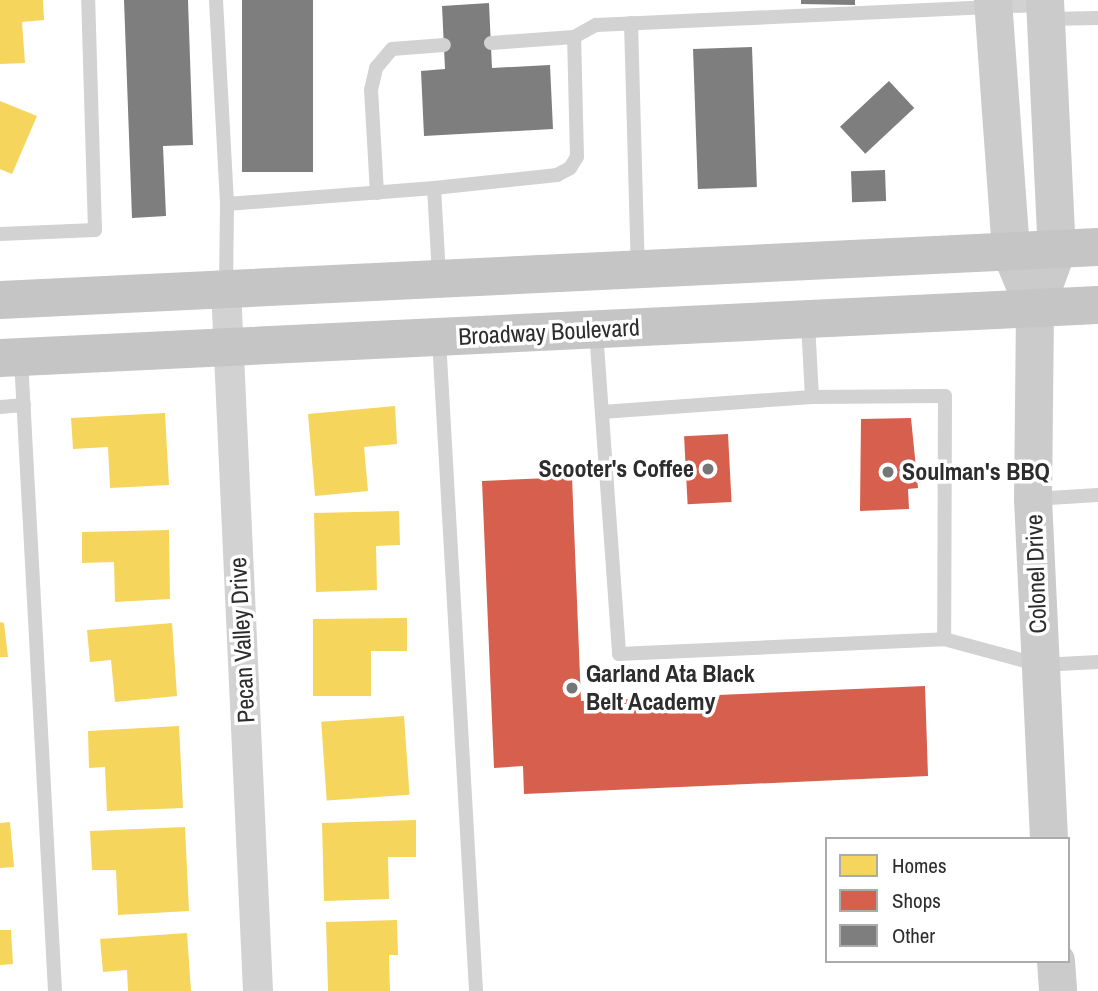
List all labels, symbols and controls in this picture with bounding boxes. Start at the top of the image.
street label: Broadway Boulevard [458,313,640,351]
place label: Scooter's Coffee [538,455,694,483]
place label: Soulman's BBQ [902,458,1050,486]
marker: Scooter's Coffee [700,461,716,477]
marker: Soulman's BBQ [880,464,896,480]
street label: Colonel Drive [1020,514,1052,634]
street label: Pecan Valley Drive [223,556,261,724]
place label: Garland Ata Black Belt Academy [586,660,756,716]
marker: Garland Ata Black Belt Academy [564,680,580,696]
legend [825,837,1070,963]
text: Homes [892,851,947,880]
text: Shops [892,886,941,915]
text: Other [892,921,935,950]

